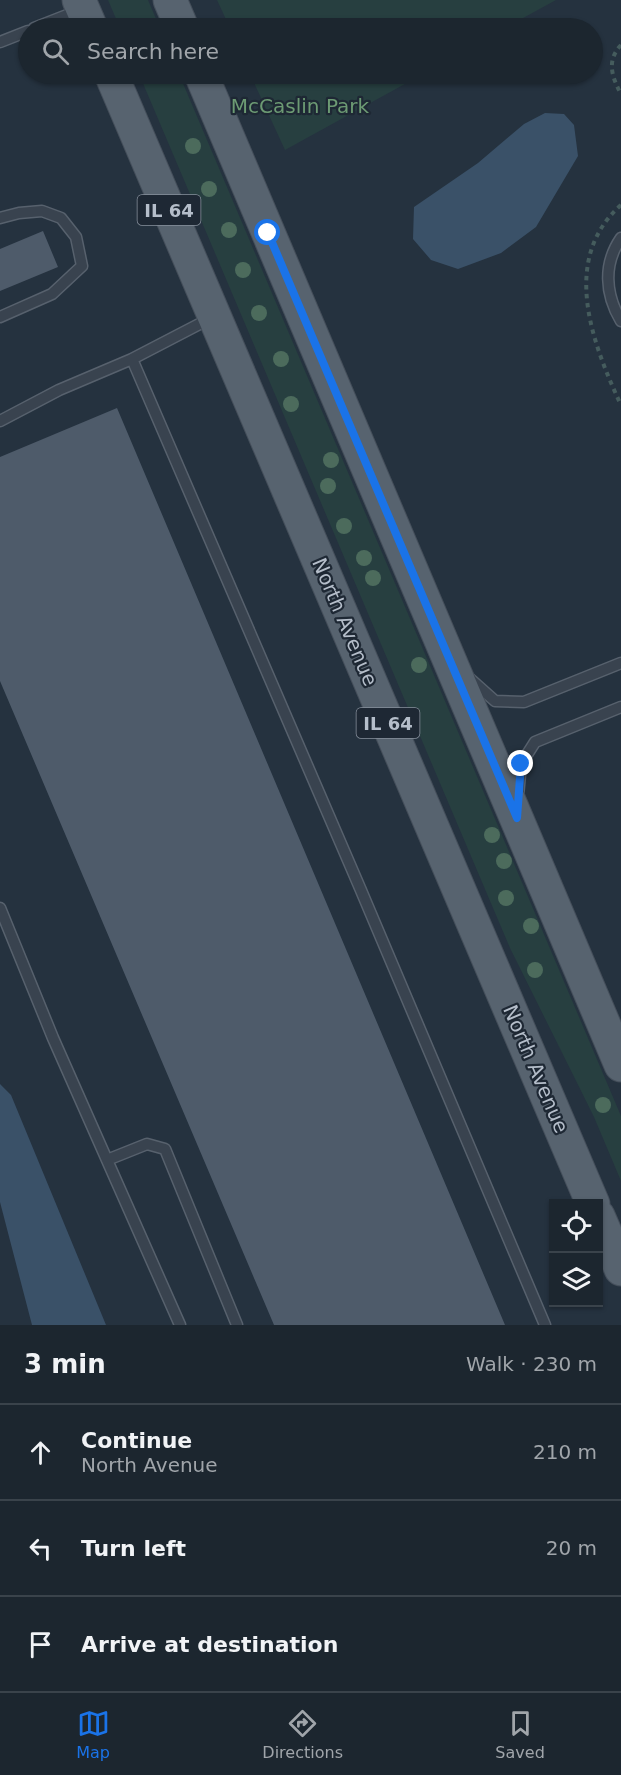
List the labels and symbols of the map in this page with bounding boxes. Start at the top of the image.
park label: McCaslin Park [231,94,370,118]
road number: IL 64 [138,195,201,225]
route start [254,219,280,245]
street label: North Avenue [307,554,383,690]
road number: IL 64 [356,708,420,738]
route end [507,750,533,776]
street label: North Avenue [498,1001,574,1137]

